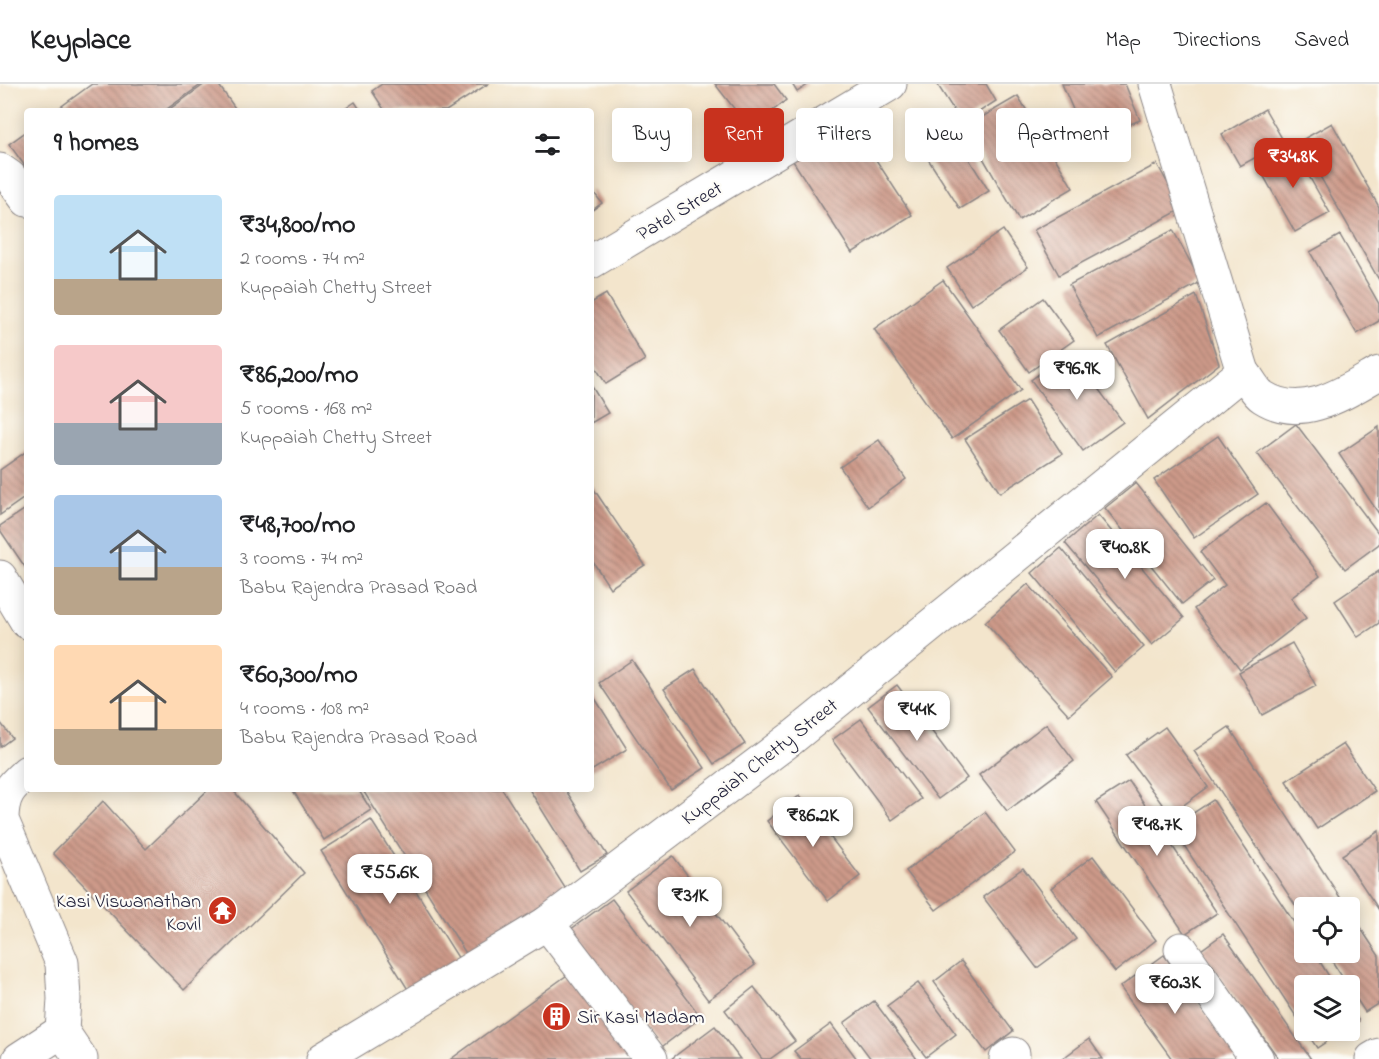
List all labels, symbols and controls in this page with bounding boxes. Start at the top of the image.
text: Keyplace [30,21,131,62]
text: Map [1105,26,1141,56]
text: Directions [1174,26,1261,56]
text: Saved [1294,26,1349,56]
chip: Buy [612,108,692,162]
chip: Rent [704,108,784,162]
chip: Filters [796,108,893,162]
chip: New [905,108,984,162]
chip: Apartment [996,108,1131,162]
text: 9 homes [54,125,139,163]
icon: filters [531,128,564,161]
pin: ₹34.8K [1244,138,1342,189]
text: ₹34.8K [1268,143,1318,172]
street label: Patel Street [632,175,729,249]
text: ₹34,800/mo [240,207,356,245]
icon: home [102,219,174,291]
text: 2 rooms · 74 m² [240,245,365,274]
text: Kuppaiah Chetty Street [240,274,432,303]
pin: ₹96.9K [1028,350,1126,401]
text: ₹96.9K [1054,355,1100,384]
text: ₹86,200/mo [240,357,358,395]
icon: home [102,369,174,441]
text: 5 rooms · 168 m² [240,395,373,424]
text: Kuppaiah Chetty Street [240,424,432,453]
text: ₹48,700/mo [240,507,355,545]
icon: home [102,519,174,591]
pin: ₹40.8K [1076,529,1174,580]
text: ₹40.8K [1100,534,1150,563]
text: 3 rooms · 74 m² [240,545,363,574]
text: Babu Rajendra Prasad Road [240,574,477,603]
text: ₹60,300/mo [240,657,358,695]
icon: home [102,669,174,741]
pin: ₹44K [881,691,953,742]
street label: Kuppaiah Chetty Street [676,692,845,833]
text: 4 rooms · 108 m² [240,695,369,724]
text: ₹44K [898,696,936,725]
text: Babu Rajendra Prasad Road [240,724,477,753]
pin: ₹86.2K [764,797,862,848]
text: ₹86.2K [787,802,839,831]
pin: ₹48.7K [1108,806,1206,857]
text: ₹48.7K [1132,811,1182,840]
pin: ₹55.6K [341,854,439,905]
text: ₹55.6K [361,859,419,888]
pin: ₹31K [654,877,726,928]
text: ₹31K [672,882,708,911]
place label: Kasi Viswanathan Kovil [56,888,201,940]
temple icon: Kasi Viswanathan Kovil [206,895,238,927]
map controls [1294,897,1360,1041]
button: locate [1294,897,1360,963]
pin: ₹60.3K [1126,964,1224,1015]
text: ₹60.3K [1149,969,1201,998]
button: layers [1294,975,1360,1041]
building icon: Sir Kasi Madam [540,1000,572,1032]
place label: Sir Kasi Madam [577,1004,704,1033]

